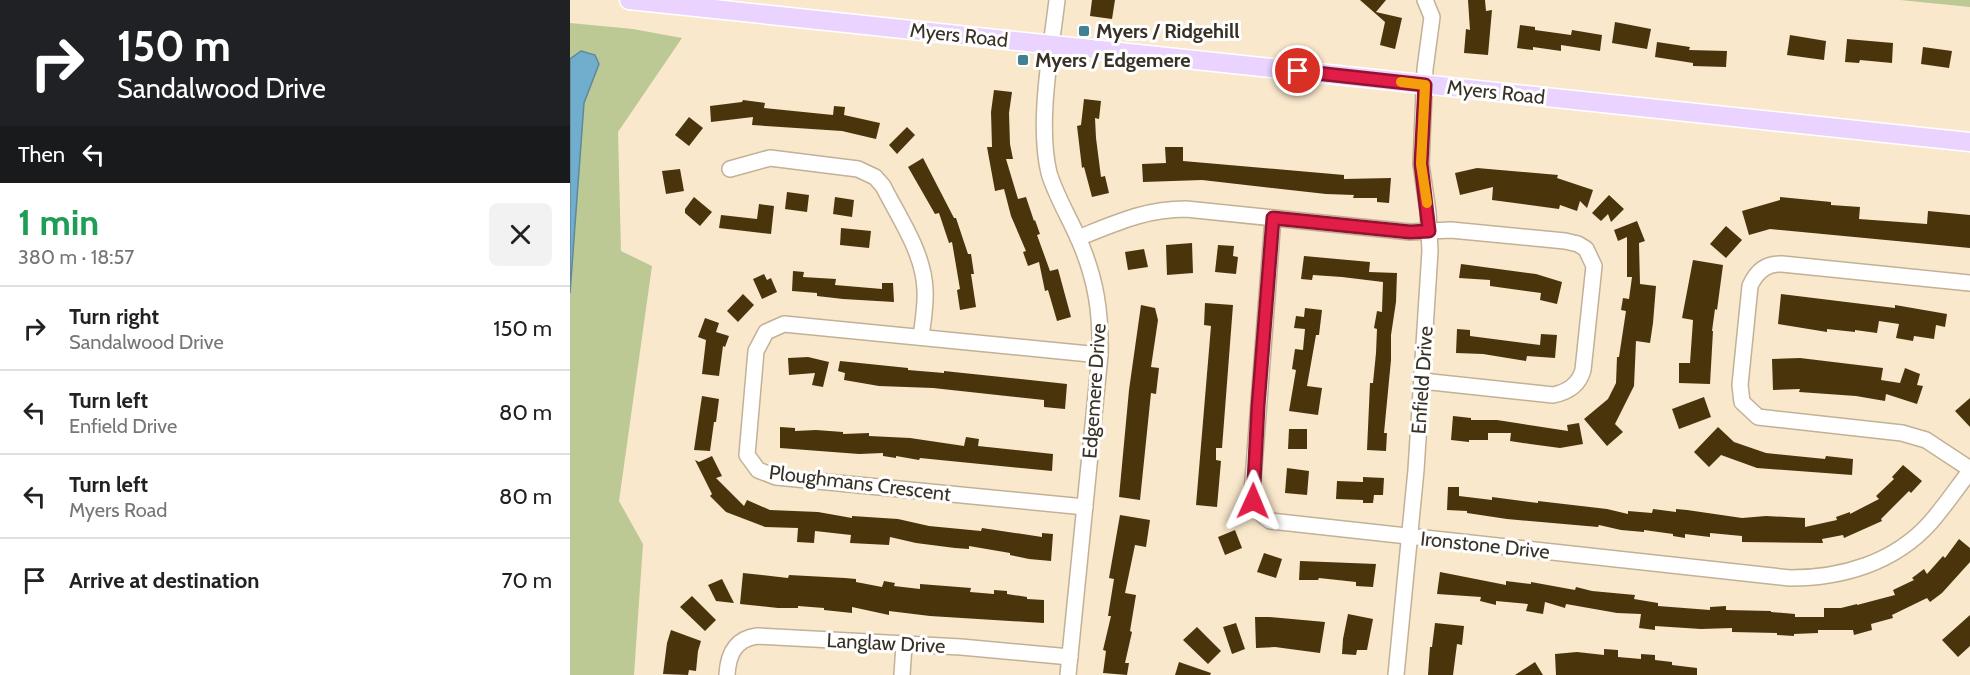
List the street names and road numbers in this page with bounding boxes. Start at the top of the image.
street label: Myers Road [909,18,1009,52]
street label: Myers Road [1446,75,1546,109]
street label: Edgemere Drive [1077,323,1111,459]
street label: Enfield Drive [1406,325,1438,435]
street label: Ploughmans Crescent [768,460,953,506]
street label: Ironstone Drive [1419,526,1551,564]
street label: Langlaw Drive [826,628,946,658]

